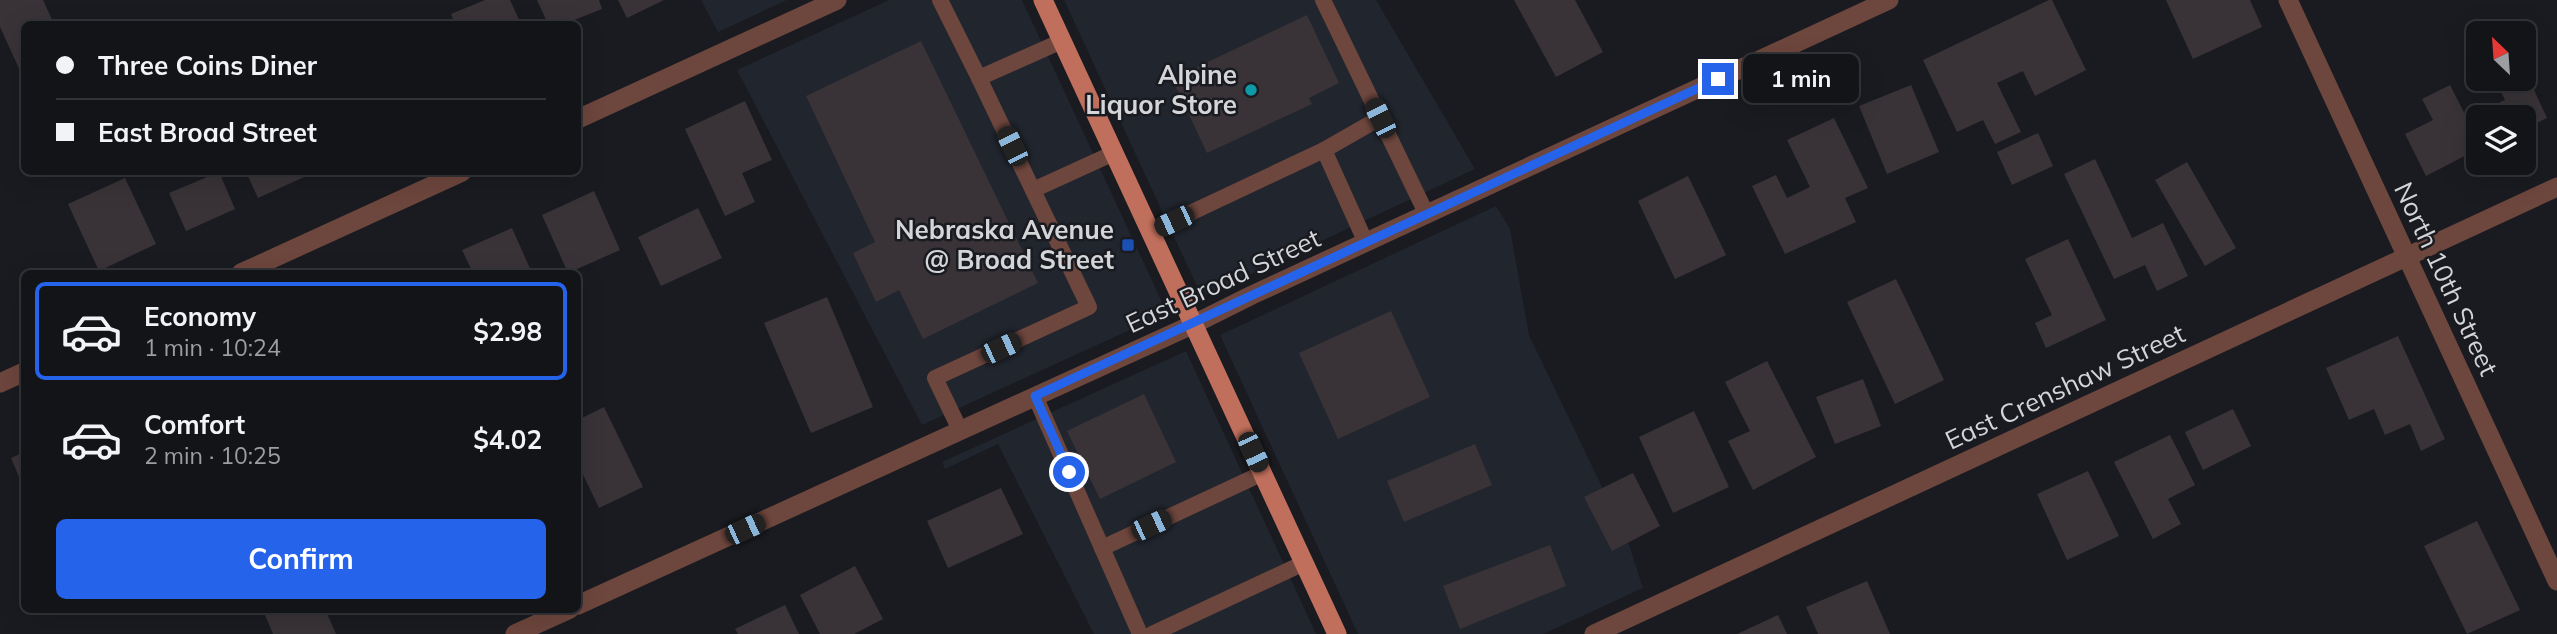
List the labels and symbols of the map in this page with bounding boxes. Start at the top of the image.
north arrow [2466,21,2536,91]
callout: 1 min [1742,55,1858,104]
place label: Alpine Liquor Store [1085,58,1237,121]
route end [1702,63,1734,95]
marker: Alpine Liquor Store [1243,82,1259,98]
car [1362,95,1399,141]
car [994,123,1031,169]
street label: North 10th Street [2387,177,2506,381]
car [1151,203,1198,239]
place label: Nebraska Avenue @ Broad Street [895,213,1114,276]
street label: East Broad Street [1120,221,1325,340]
marker: Nebraska Avenue @ Broad Street [1120,237,1136,253]
street label: East Crenshaw Street [1940,317,2190,457]
car [978,330,1025,366]
car [1235,429,1272,475]
route start [1053,456,1085,488]
car [1128,507,1175,543]
car [722,511,769,547]

